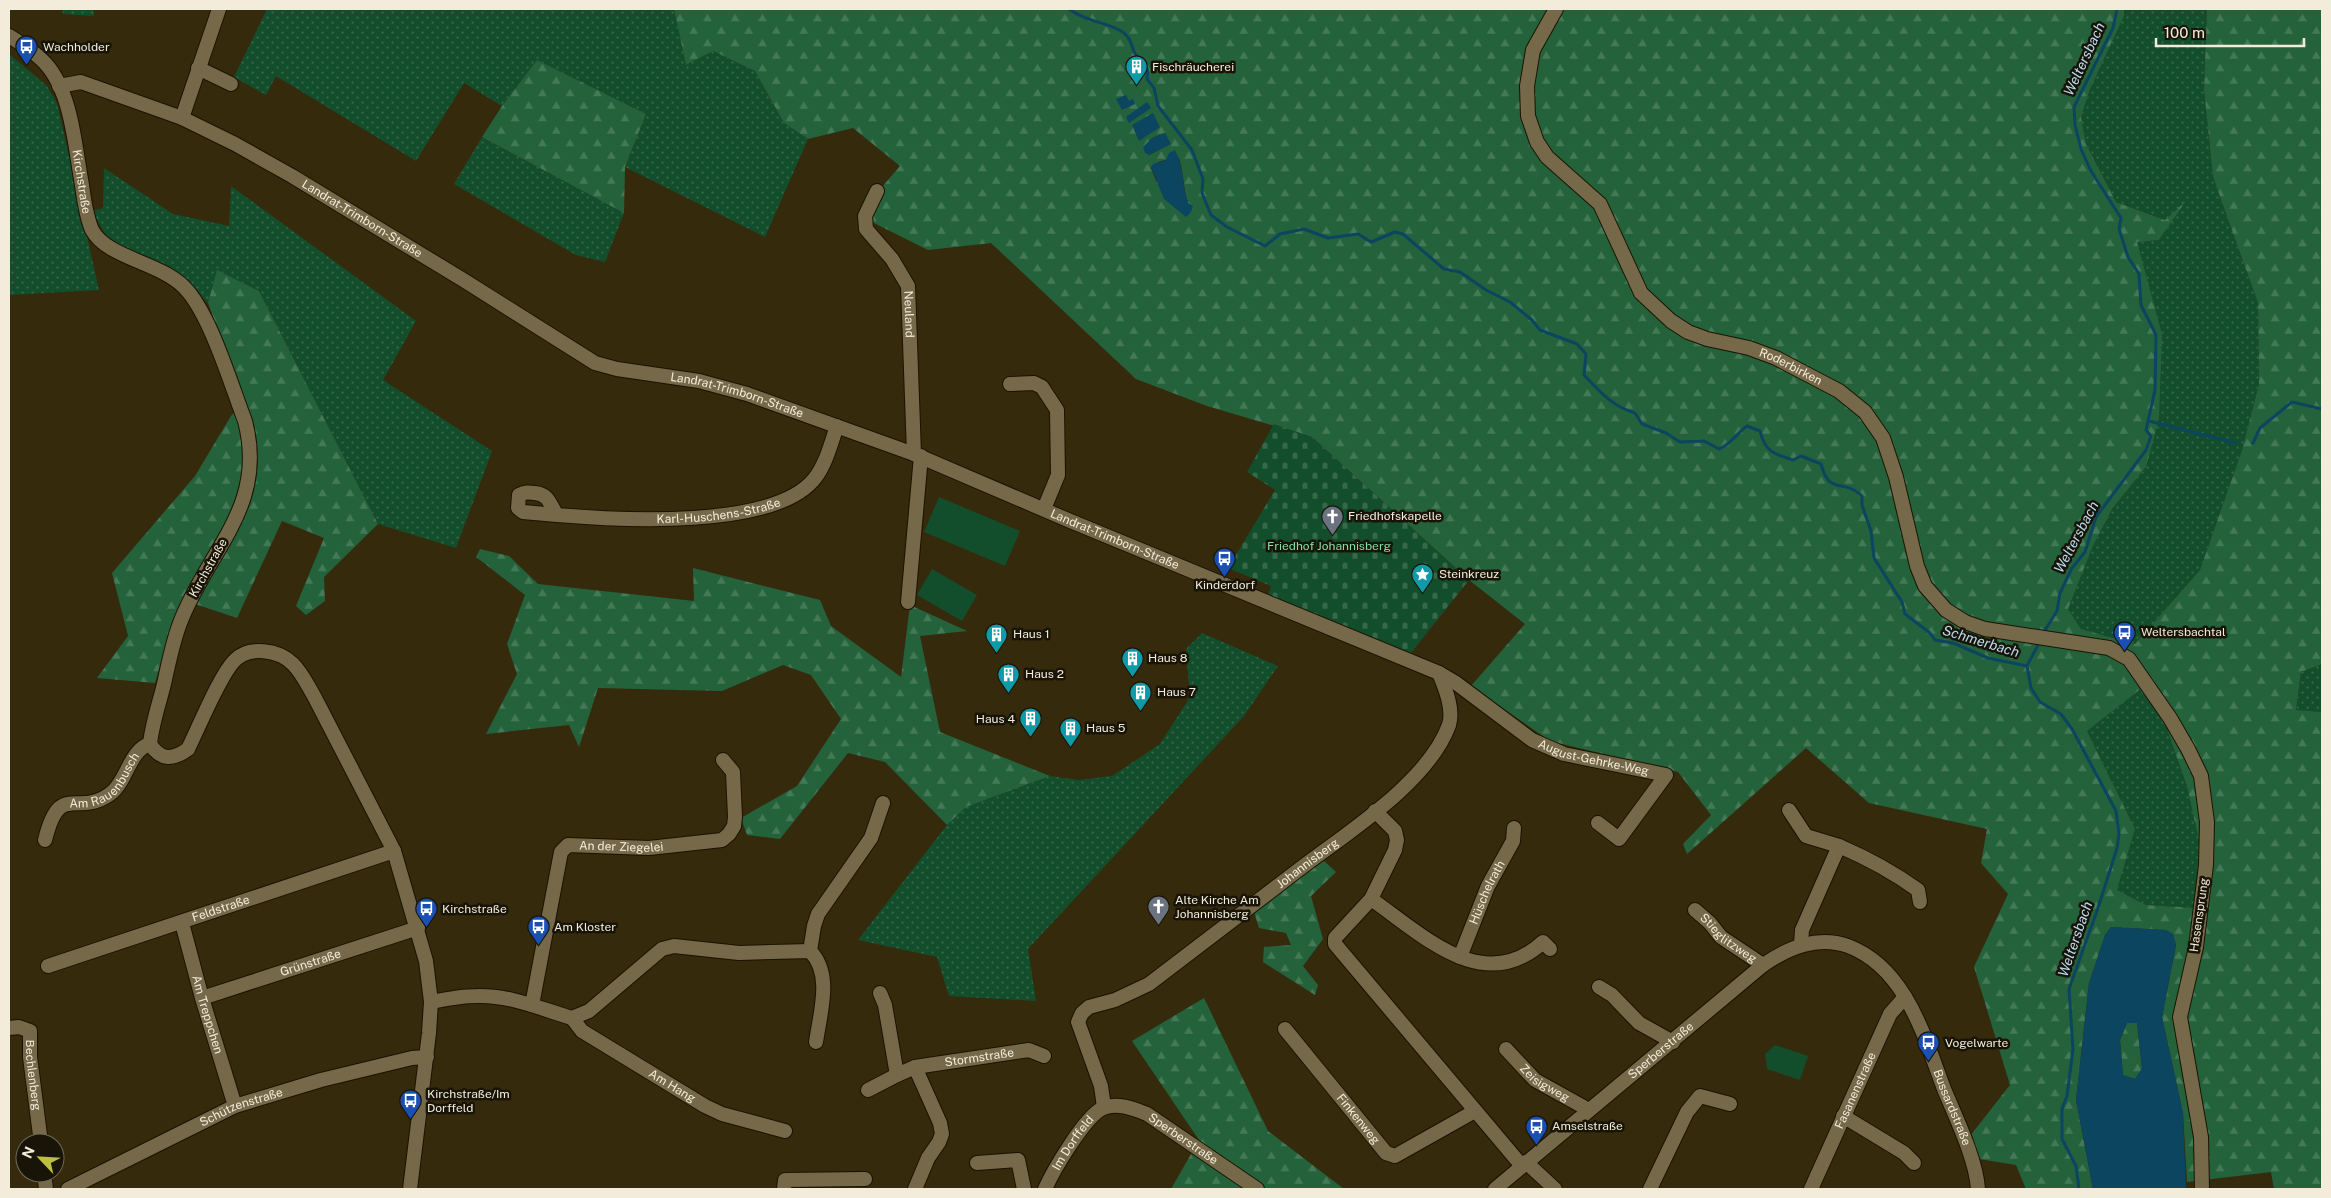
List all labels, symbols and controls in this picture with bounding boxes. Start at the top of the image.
scale bar [2156,15,2304,47]
water label: Weltersbach [2060,20,2108,98]
text: 100 m [2164,24,2205,41]
bus stop icon: Wachholder [15,35,39,66]
place label: Wachholder [43,40,110,54]
building icon: Fischräucherei [1124,55,1148,86]
place label: Fischräucherei [1152,60,1234,74]
street label: Kirchstraße [69,149,94,215]
street label: Landrat-Trimborn-Straße [299,177,425,260]
street label: Neuland [901,290,917,338]
street label: Roderbirken [1757,345,1825,388]
street label: Landrat-Trimborn-Straße [670,370,806,421]
street label: Karl-Huschens-Straße [656,495,783,526]
water label: Weltersbach [2050,498,2102,576]
church icon: Friedhofskapelle [1320,504,1344,535]
street label: Landrat-Trimborn-Straße [1048,506,1181,572]
place label: Friedhofskapelle [1348,509,1442,523]
street label: Kirchstraße [186,536,230,600]
park label: Friedhof Johannisberg [1267,539,1391,553]
bus stop icon: Kinderdorf [1213,546,1237,577]
place icon: Steinkreuz [1411,562,1435,593]
place label: Steinkreuz [1439,567,1499,581]
place label: Kinderdorf [1195,578,1255,592]
bus stop icon: Weltersbachtal [2113,620,2137,651]
building icon: Haus 1 [985,622,1009,653]
water label: Schmerbach [1941,622,2021,660]
place label: Weltersbachtal [2141,625,2226,639]
place label: Haus 1 [1013,627,1050,641]
building icon: Haus 8 [1120,646,1144,677]
place label: Haus 8 [1148,651,1188,665]
building icon: Haus 2 [997,662,1021,693]
place label: Haus 2 [1025,667,1064,681]
building icon: Haus 7 [1129,680,1153,711]
place label: Haus 7 [1157,685,1196,699]
building icon: Haus 4 [1019,707,1043,738]
place label: Haus 4 [976,712,1015,726]
building icon: Haus 5 [1058,716,1082,747]
place label: Haus 5 [1086,721,1126,735]
street label: August-Gehrke-Weg [1536,737,1650,778]
street label: Am Rauenbusch [69,750,142,810]
street label: Johannisberg [1274,836,1341,891]
street label: An der Ziegelei [579,838,664,855]
street label: Hüschelrath [1467,858,1508,926]
street label: Hasensprung [2187,877,2211,953]
street label: Feldstraße [190,892,252,925]
place label: Alte Kirche Am Johannisberg [1175,893,1259,921]
church icon: Alte Kirche Am Johannisberg [1147,895,1171,926]
bus stop icon: Kirchstraße [414,897,438,928]
water label: Weltersbach [2055,899,2095,979]
place label: Kirchstraße [442,902,507,916]
street label: Stieglitzweg [1697,911,1759,966]
bus stop icon: Am Kloster [526,915,550,946]
place label: Am Kloster [554,920,616,934]
street label: Grünstraße [278,946,343,979]
street label: Am Treppchen [189,974,226,1056]
street label: Sperberstraße [1625,1019,1696,1082]
bus stop icon: Vogelwarte [1917,1031,1941,1062]
place label: Vogelwarte [1945,1036,2009,1050]
street label: Bechlenberg [23,1040,44,1111]
street label: Stormstraße [944,1045,1015,1069]
street label: Fasanenstraße [1832,1050,1879,1131]
street label: Zeisigweg [1517,1061,1572,1105]
street label: Am Hang [646,1066,698,1106]
street label: Bussardstraße [1930,1067,1974,1148]
street label: Schützenstraße [197,1085,285,1129]
place label: Kirchstraße/Im Dorffeld [427,1087,510,1115]
bus stop icon: Kirchstraße/Im Dorffeld [399,1089,423,1120]
street label: Finkenweg [1334,1091,1383,1147]
street label: Sperberstraße [1146,1110,1221,1167]
street label: Im Dorffeld [1049,1113,1096,1173]
bus stop icon: Amselstraße [1524,1114,1548,1145]
place label: Amselstraße [1552,1119,1623,1133]
north arrow [15,1133,65,1183]
text: N [19,1144,38,1161]

